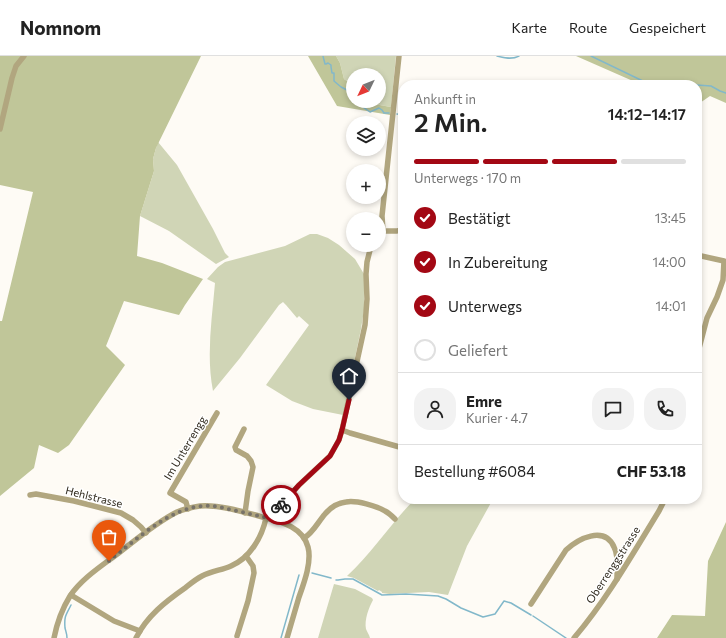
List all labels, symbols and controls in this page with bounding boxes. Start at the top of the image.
text: Nomnom [20,16,101,39]
text: Karte [512,19,547,36]
text: Route [569,19,607,36]
text: Gespeichert [629,19,706,36]
north arrow [346,68,386,108]
map controls [346,68,386,252]
text: Ankunft in [414,91,476,107]
text: 14:12–14:17 [608,105,686,123]
text: 2 Min. [414,106,487,137]
button: layers [346,116,386,156]
button: + [346,164,386,204]
text: Unterwegs · 170 m [414,170,521,186]
icon: check [414,207,436,229]
text: Bestätigt [448,209,511,227]
text: 13:45 [655,210,686,226]
button: − [346,212,386,252]
icon: check [414,251,436,273]
text: In Zubereitung [448,253,548,271]
text: 14:00 [653,254,686,270]
icon: check [414,295,436,317]
text: Unterwegs [448,297,522,315]
text: 14:01 [656,298,686,314]
text: Geliefert [448,341,508,359]
pin [332,359,366,400]
icon: home [338,365,360,387]
button: person [414,388,456,430]
button: chat [592,388,634,430]
button: phone [644,388,686,430]
text: Emre [466,392,502,410]
text: Kurier · 4.7 [466,410,528,426]
street label: Im Unterrengg [160,414,209,482]
text: Bestellung #6084 [414,462,535,480]
text: CHF 53.18 [617,462,686,480]
street label: Hehlstrasse [64,483,124,510]
courier [261,485,301,525]
icon: bike [270,494,292,516]
pin [92,520,126,561]
street label: Oberrenggstrasse [583,524,642,606]
icon: bag [98,526,120,548]

